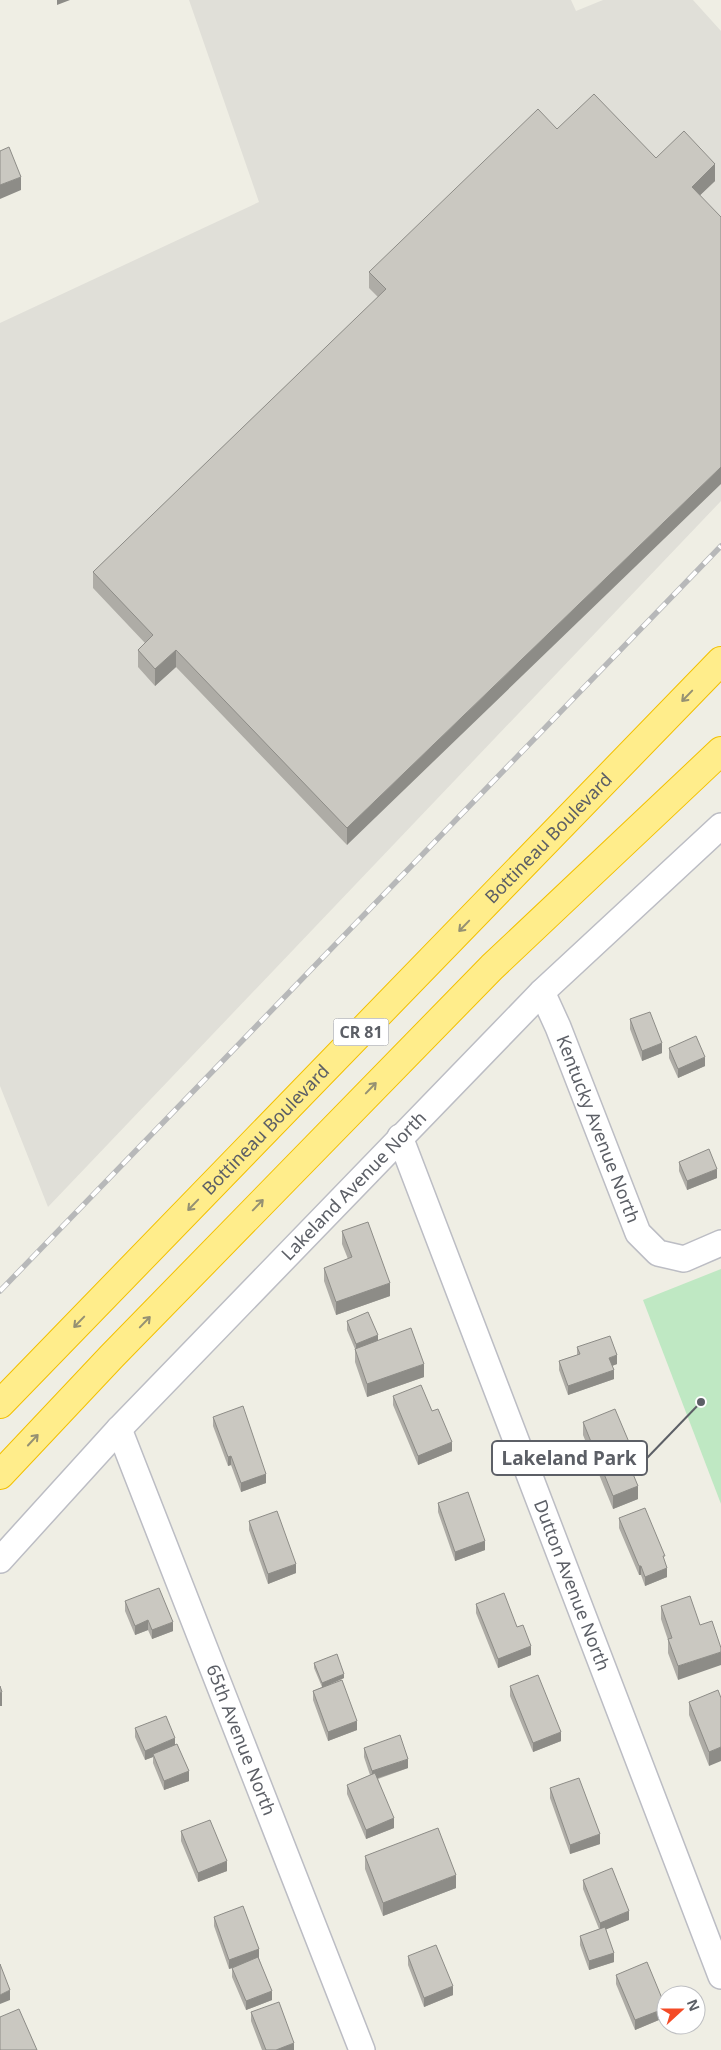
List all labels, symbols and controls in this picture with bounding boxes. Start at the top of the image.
one-way arrow [681,690,693,702]
street label: Bottineau Boulevard [479,767,617,908]
one-way arrow [458,919,470,932]
road number: CR 81 [334,1019,388,1046]
street label: Kentucky Avenue North [551,1031,646,1226]
street label: Bottineau Boulevard [196,1059,334,1200]
one-way arrow [365,1083,377,1095]
street label: Lakeland Avenue North [276,1106,431,1265]
one-way arrow [187,1199,199,1211]
one-way arrow [252,1199,264,1211]
one-way arrow [139,1315,151,1328]
one-way arrow [73,1316,85,1328]
one-way arrow [27,1433,39,1446]
callout: Lakeland Park [492,1441,647,1475]
text: Lakeland Park [502,1445,637,1471]
street label: Dutton Avenue North [529,1496,616,1674]
street label: 65th Avenue North [201,1661,282,1819]
north arrow [656,1985,706,2035]
text: N [683,1996,705,2014]

